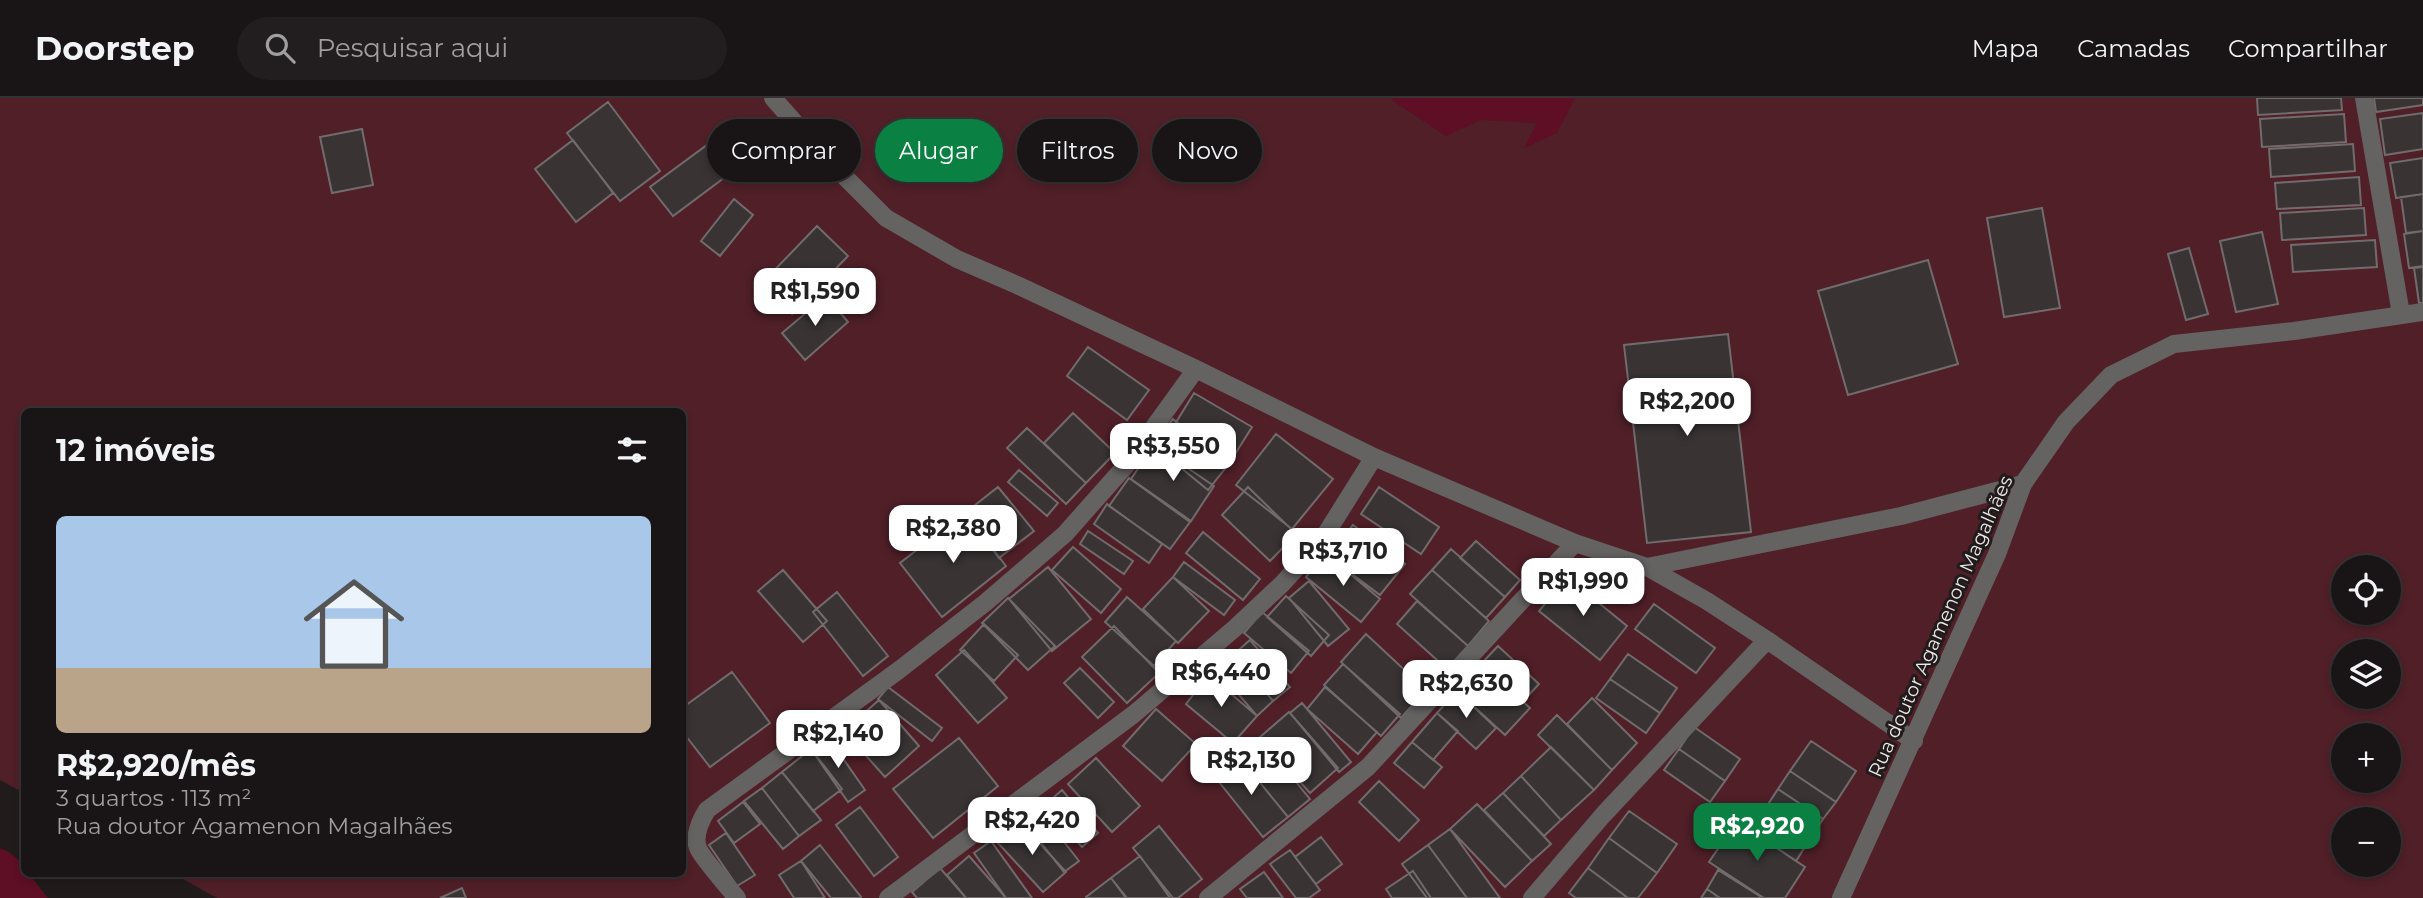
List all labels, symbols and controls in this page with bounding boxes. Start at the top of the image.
search box [237,17,727,80]
text: Doorstep [35,28,195,68]
icon: search [261,29,299,67]
text: Pesquisar aqui [317,32,508,64]
text: Mapa [1972,34,2039,63]
text: Camadas [2077,34,2190,63]
text: Compartilhar [2228,34,2388,63]
chip: Comprar [707,119,861,182]
chip: Alugar [875,119,1003,182]
chip: Filtros [1017,119,1138,182]
chip: Novo [1152,119,1262,182]
pin: R$1,590 [750,268,880,328]
text: R$1,590 [770,277,860,305]
pin: R$2,200 [1622,378,1752,438]
text: R$2,200 [1639,387,1735,415]
pin: R$3,550 [1108,424,1238,483]
icon: filters [613,431,651,469]
text: 12 imóveis [56,432,215,469]
text: R$3,550 [1126,432,1220,460]
street label: Rua doutor Agamenon Magalhães [1863,472,2018,781]
pin: R$2,380 [888,505,1018,565]
text: R$2,380 [905,514,1001,542]
pin: R$3,710 [1278,528,1408,588]
text: R$3,710 [1298,537,1388,565]
map controls [2331,555,2401,877]
button: locate [2331,555,2401,625]
pin: R$1,990 [1518,559,1648,618]
icon: home [291,561,417,687]
text: R$1,990 [1537,567,1629,595]
button: layers [2331,639,2401,709]
pin: R$6,440 [1156,650,1286,709]
text: R$6,440 [1171,658,1271,686]
pin: R$2,630 [1401,660,1531,720]
text: R$2,630 [1419,669,1514,697]
pin: R$2,140 [773,710,903,770]
text: R$2,140 [792,719,884,747]
button: + [2331,723,2401,793]
pin: R$2,130 [1186,738,1316,797]
text: R$2,130 [1206,746,1296,774]
text: R$2,920/mês [56,747,256,784]
text: 3 quartos · 113 m² [56,784,251,812]
pin: R$2,420 [967,798,1097,857]
pin: R$2,920 [1692,804,1822,863]
text: R$2,420 [984,806,1080,834]
button: − [2331,807,2401,877]
text: Rua doutor Agamenon Magalhães [56,812,453,840]
text: R$2,920 [1709,812,1805,840]

